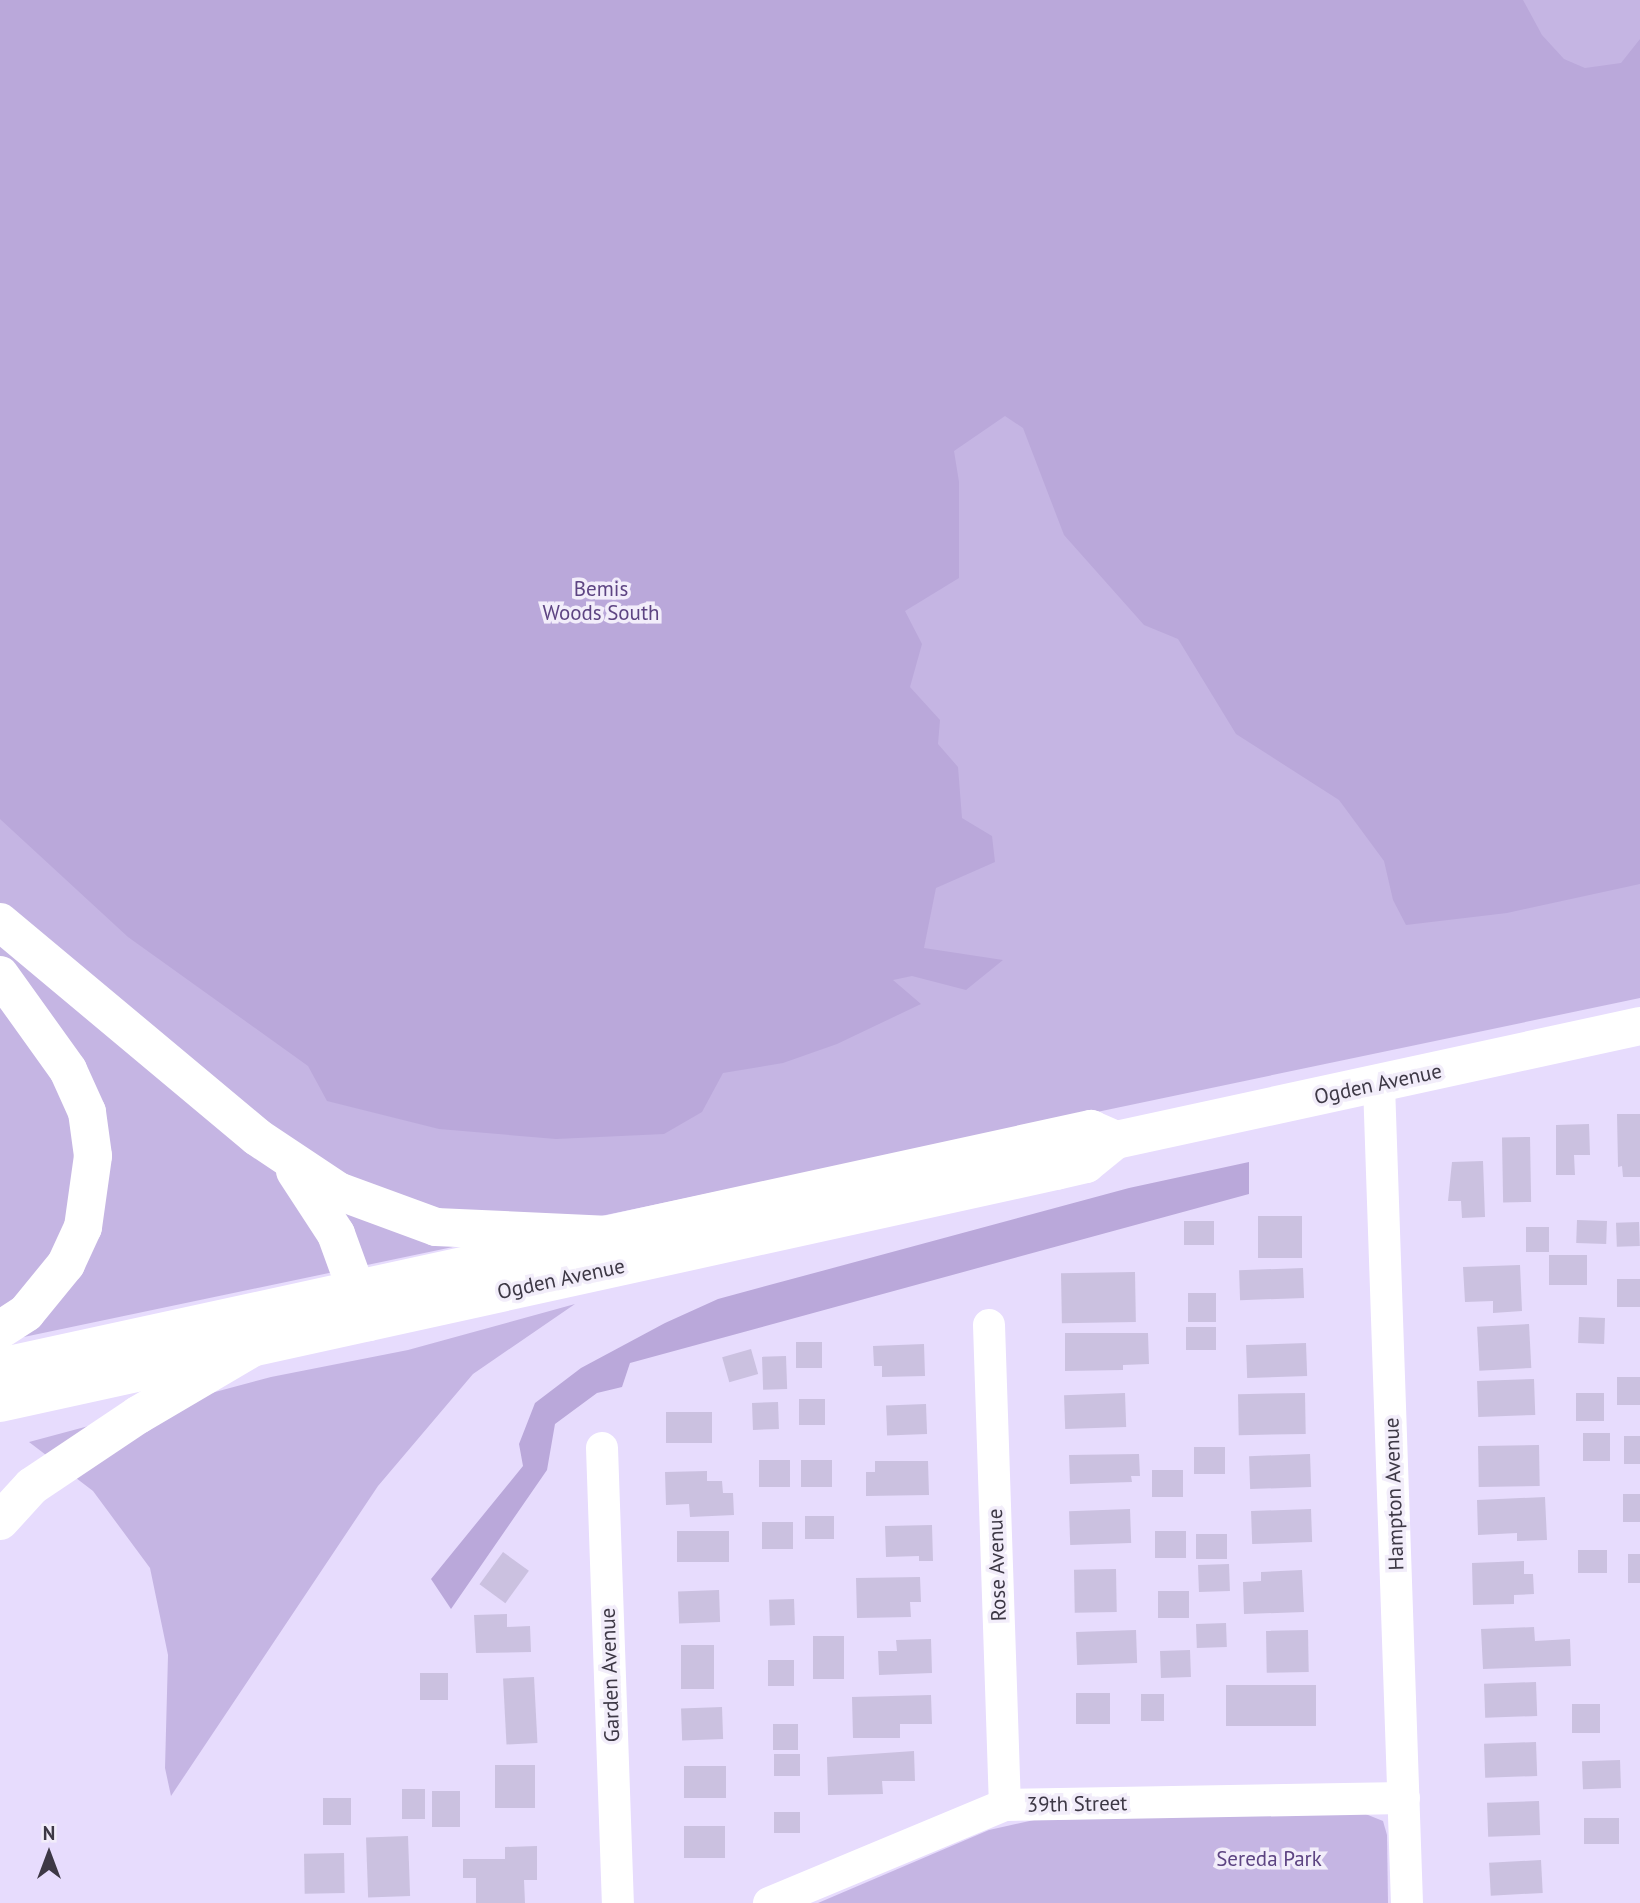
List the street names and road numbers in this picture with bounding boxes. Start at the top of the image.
street label: Ogden Avenue [1312,1058,1444,1110]
street label: Ogden Avenue [495,1253,627,1305]
street label: Hampton Avenue [1379,1417,1409,1571]
street label: Rose Avenue [982,1508,1012,1622]
street label: Garden Avenue [595,1607,625,1743]
street label: 39th Street [1026,1791,1128,1817]

